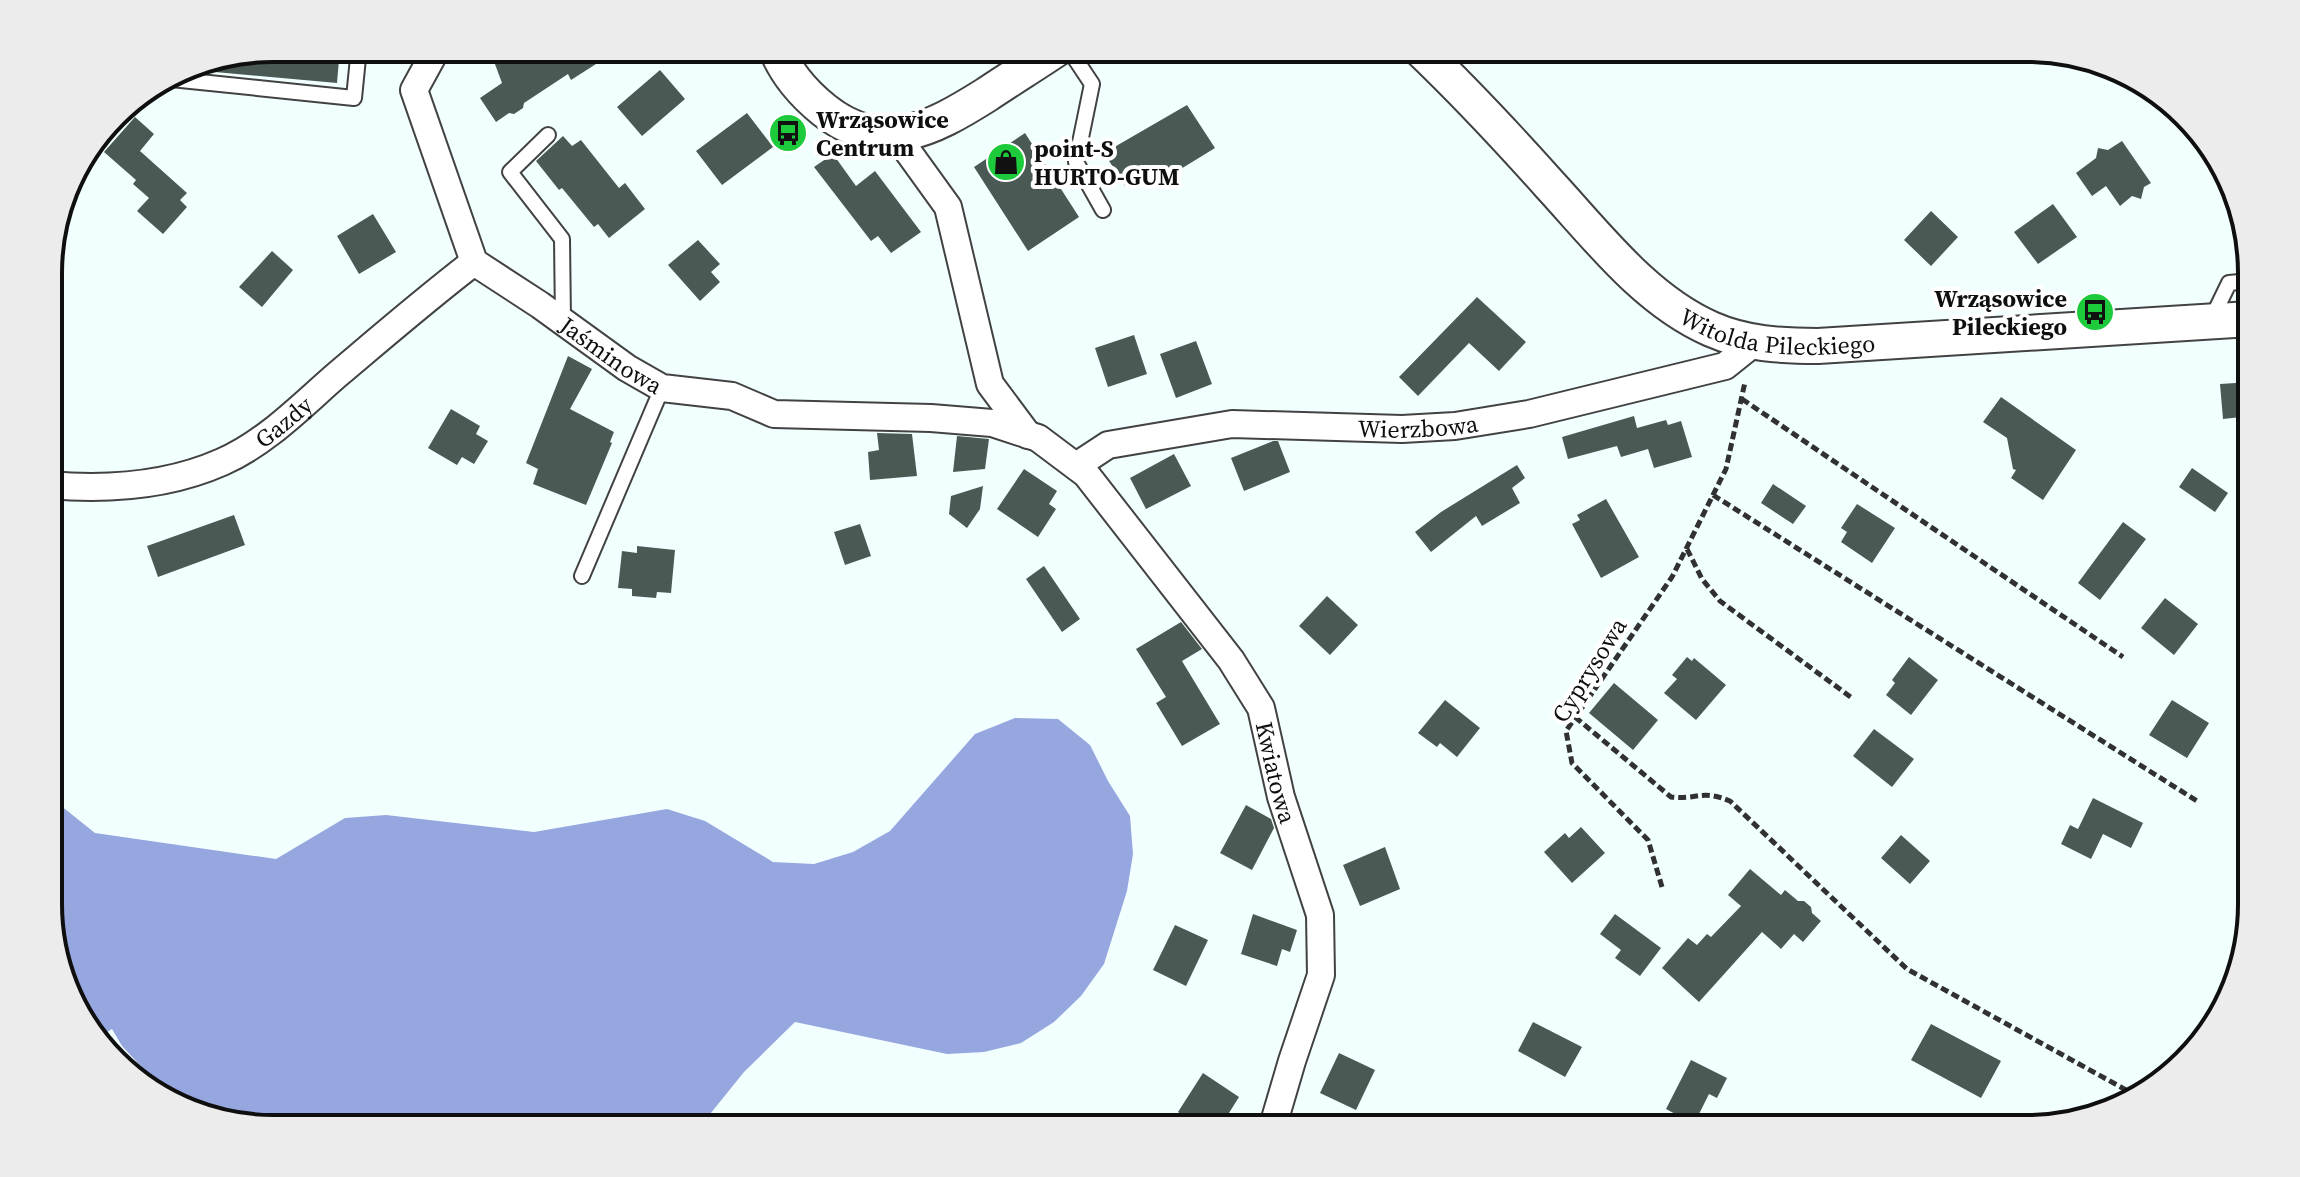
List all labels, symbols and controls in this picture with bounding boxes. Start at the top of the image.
place label: Wrząsowice Centrum [816,103,949,164]
bus stop icon: Wrząsowice Centrum [767,112,809,154]
place label: point-S HURTO-GUM [1034,132,1179,193]
shop icon: point-S HURTO-GUM [985,141,1027,183]
place label: Wrząsowice Pileckiego [1934,282,2067,343]
bus stop icon: Wrząsowice Pileckiego [2074,291,2116,333]
street label: Witolda Pileckiego [1674,299,1876,363]
street label: Jaśminowa [552,308,669,402]
street label: Gazdy [248,388,320,455]
street label: Wierzbowa [1357,406,1481,446]
street label: Cyprysowa [1544,611,1635,729]
street label: Kwiatowa [1248,719,1305,828]

